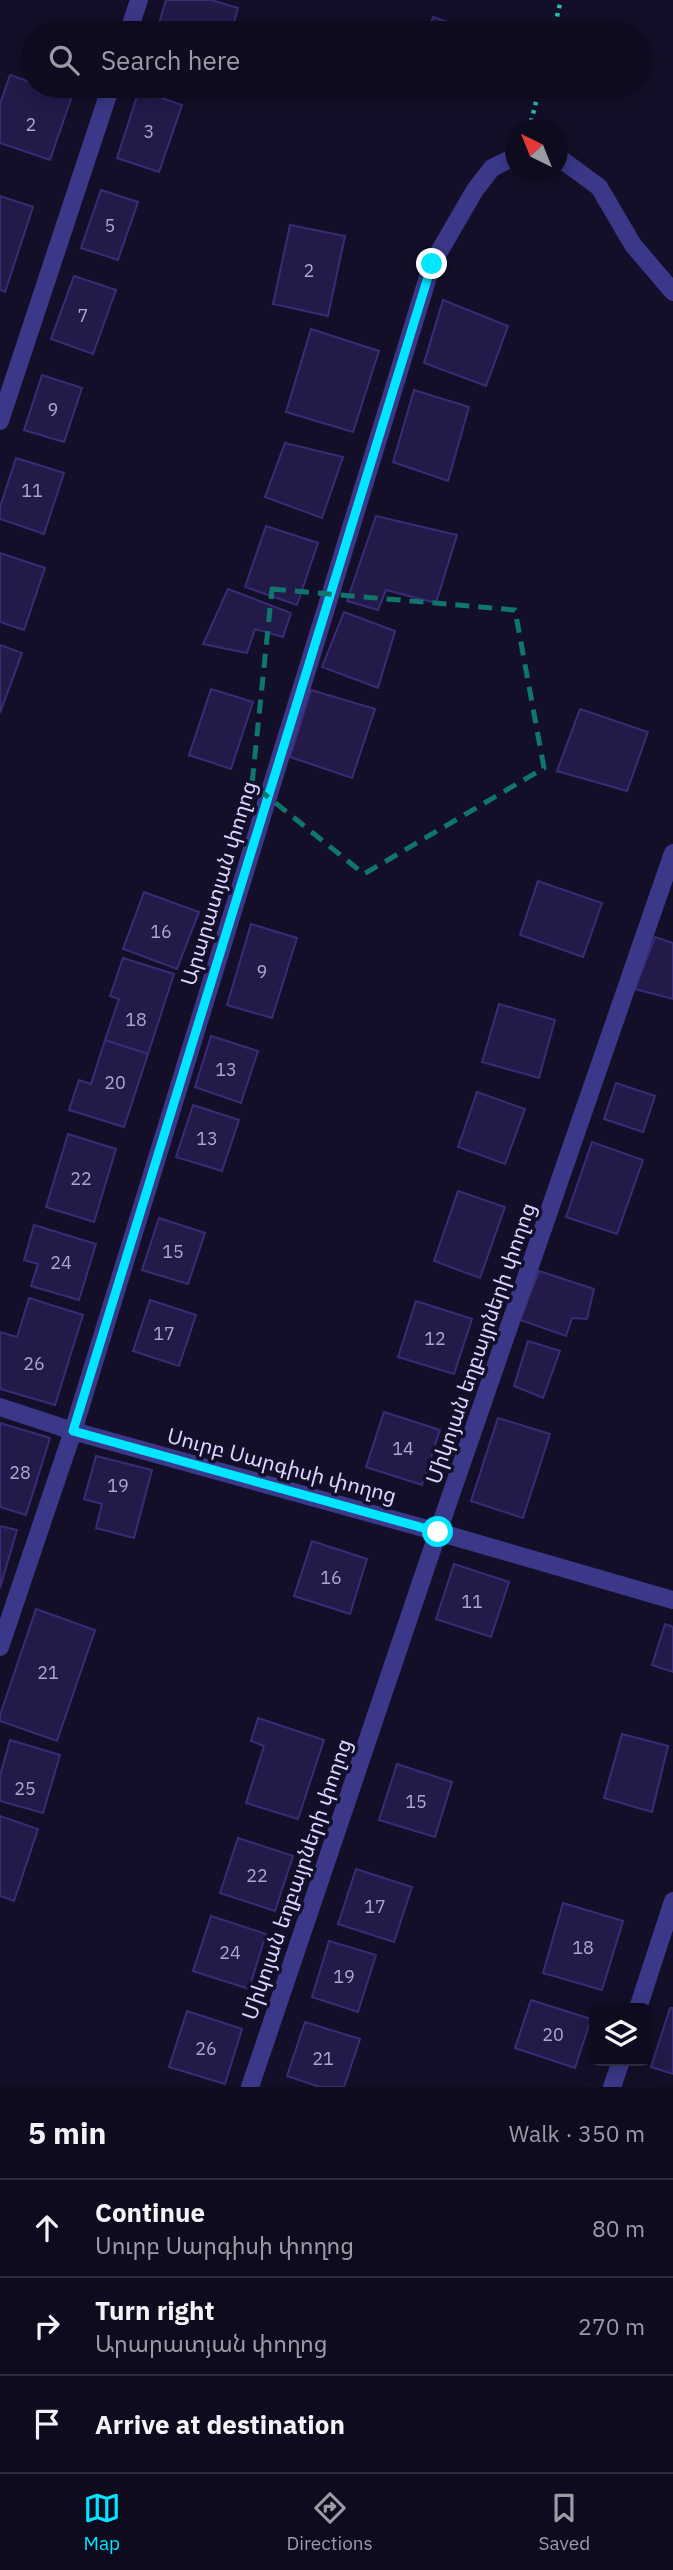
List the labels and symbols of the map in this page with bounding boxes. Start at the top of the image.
house number: 2 [26,113,36,136]
north arrow [505,119,568,182]
house number: 3 [144,120,154,143]
house number: 5 [105,214,115,237]
route end [416,248,447,279]
house number: 2 [304,259,314,282]
house number: 7 [78,304,88,327]
house number: 9 [48,398,58,421]
house number: 11 [21,479,43,502]
street label: Արարատյան փողոց [174,777,262,989]
house number: 16 [150,920,172,943]
house number: 9 [257,960,267,983]
house number: 18 [125,1008,147,1031]
house number: 13 [215,1058,237,1081]
house number: 20 [104,1071,126,1094]
house number: 13 [196,1127,218,1150]
house number: 22 [70,1167,92,1190]
street label: Միկոյան եղբայրների փողոց [419,1199,541,1487]
house number: 15 [162,1240,184,1263]
house number: 24 [50,1251,72,1274]
house number: 17 [153,1322,175,1345]
house number: 12 [424,1327,446,1350]
house number: 26 [23,1352,45,1375]
street label: Սուրբ Սարգիսի փողոց [164,1421,400,1509]
house number: 14 [392,1437,414,1460]
house number: 28 [9,1461,31,1484]
house number: 19 [107,1474,129,1497]
route start [422,1516,453,1547]
house number: 16 [320,1566,342,1589]
house number: 11 [461,1590,483,1613]
house number: 21 [37,1661,59,1684]
street label: Միկոյան եղբայրների փողոց [235,1735,357,2023]
house number: 25 [14,1777,36,1800]
house number: 15 [405,1790,427,1813]
house number: 22 [246,1864,268,1887]
house number: 17 [364,1895,386,1918]
house number: 18 [572,1936,594,1959]
house number: 24 [219,1941,241,1964]
house number: 19 [333,1965,355,1988]
house number: 20 [542,2023,564,2046]
house number: 26 [195,2037,217,2060]
house number: 21 [312,2047,334,2070]

